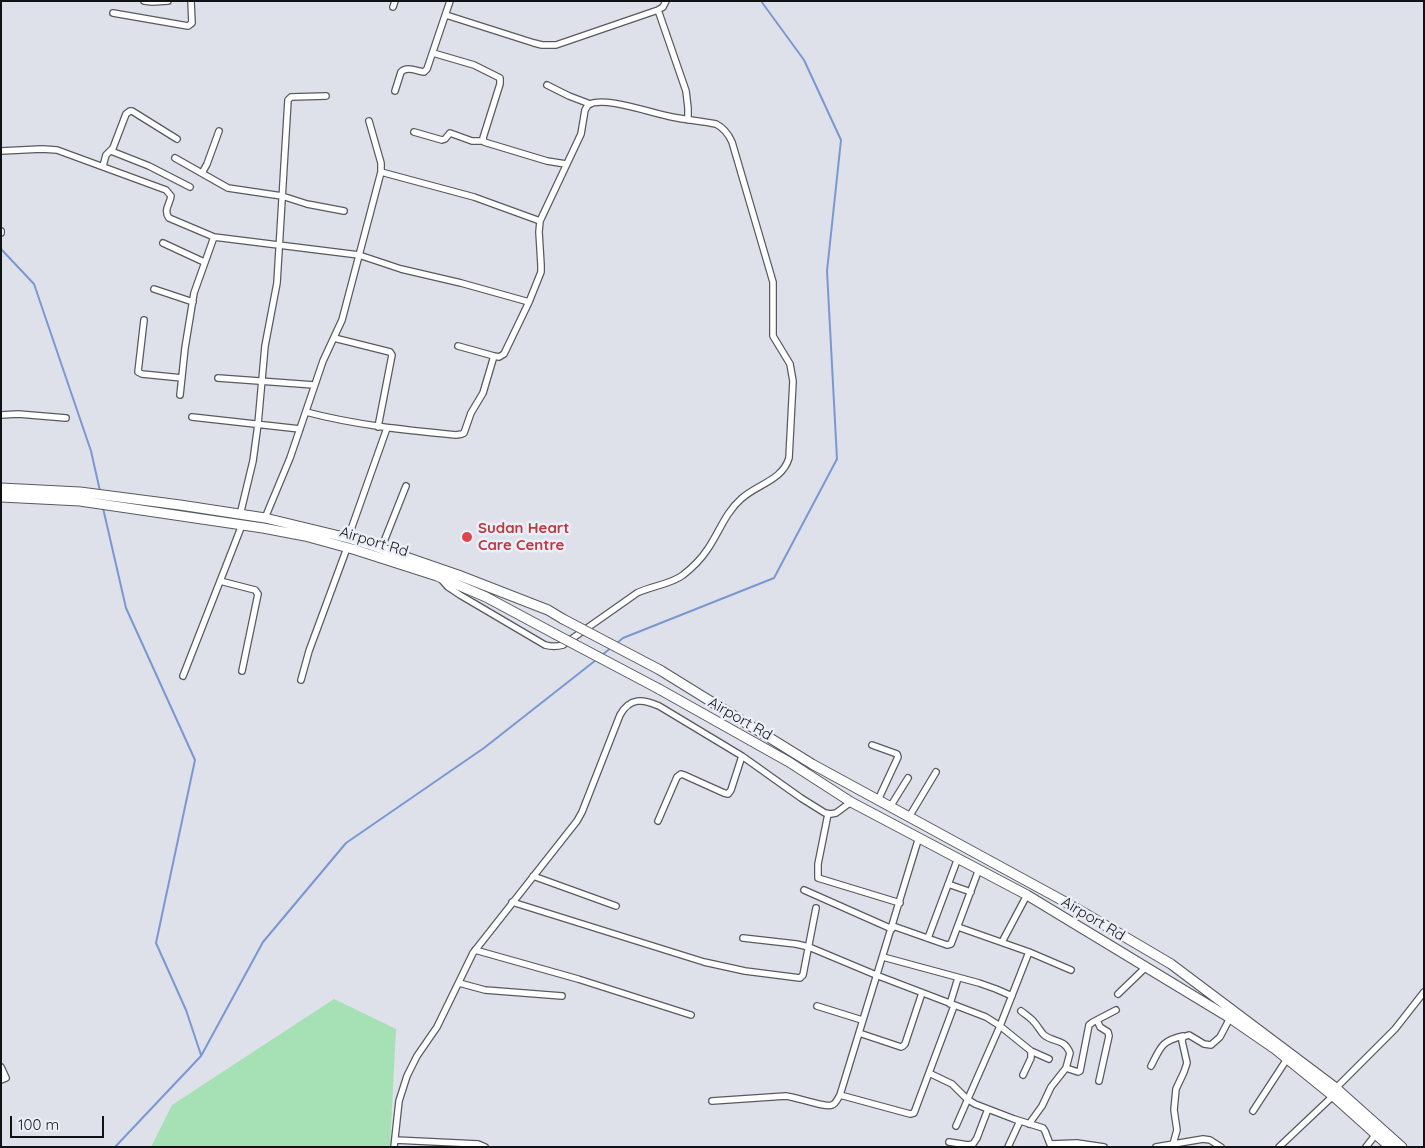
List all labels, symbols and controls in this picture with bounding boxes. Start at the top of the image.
place label: Sudan Heart Care Centre [478,519,569,554]
street label: Airport Rd [337,523,411,561]
marker: Sudan Heart Care Centre [460,530,474,544]
street label: Airport Rd [705,693,775,745]
street label: Airport Rd [1058,893,1128,945]
scale bar [12,1106,106,1138]
text: 100 m [18,1115,59,1134]

